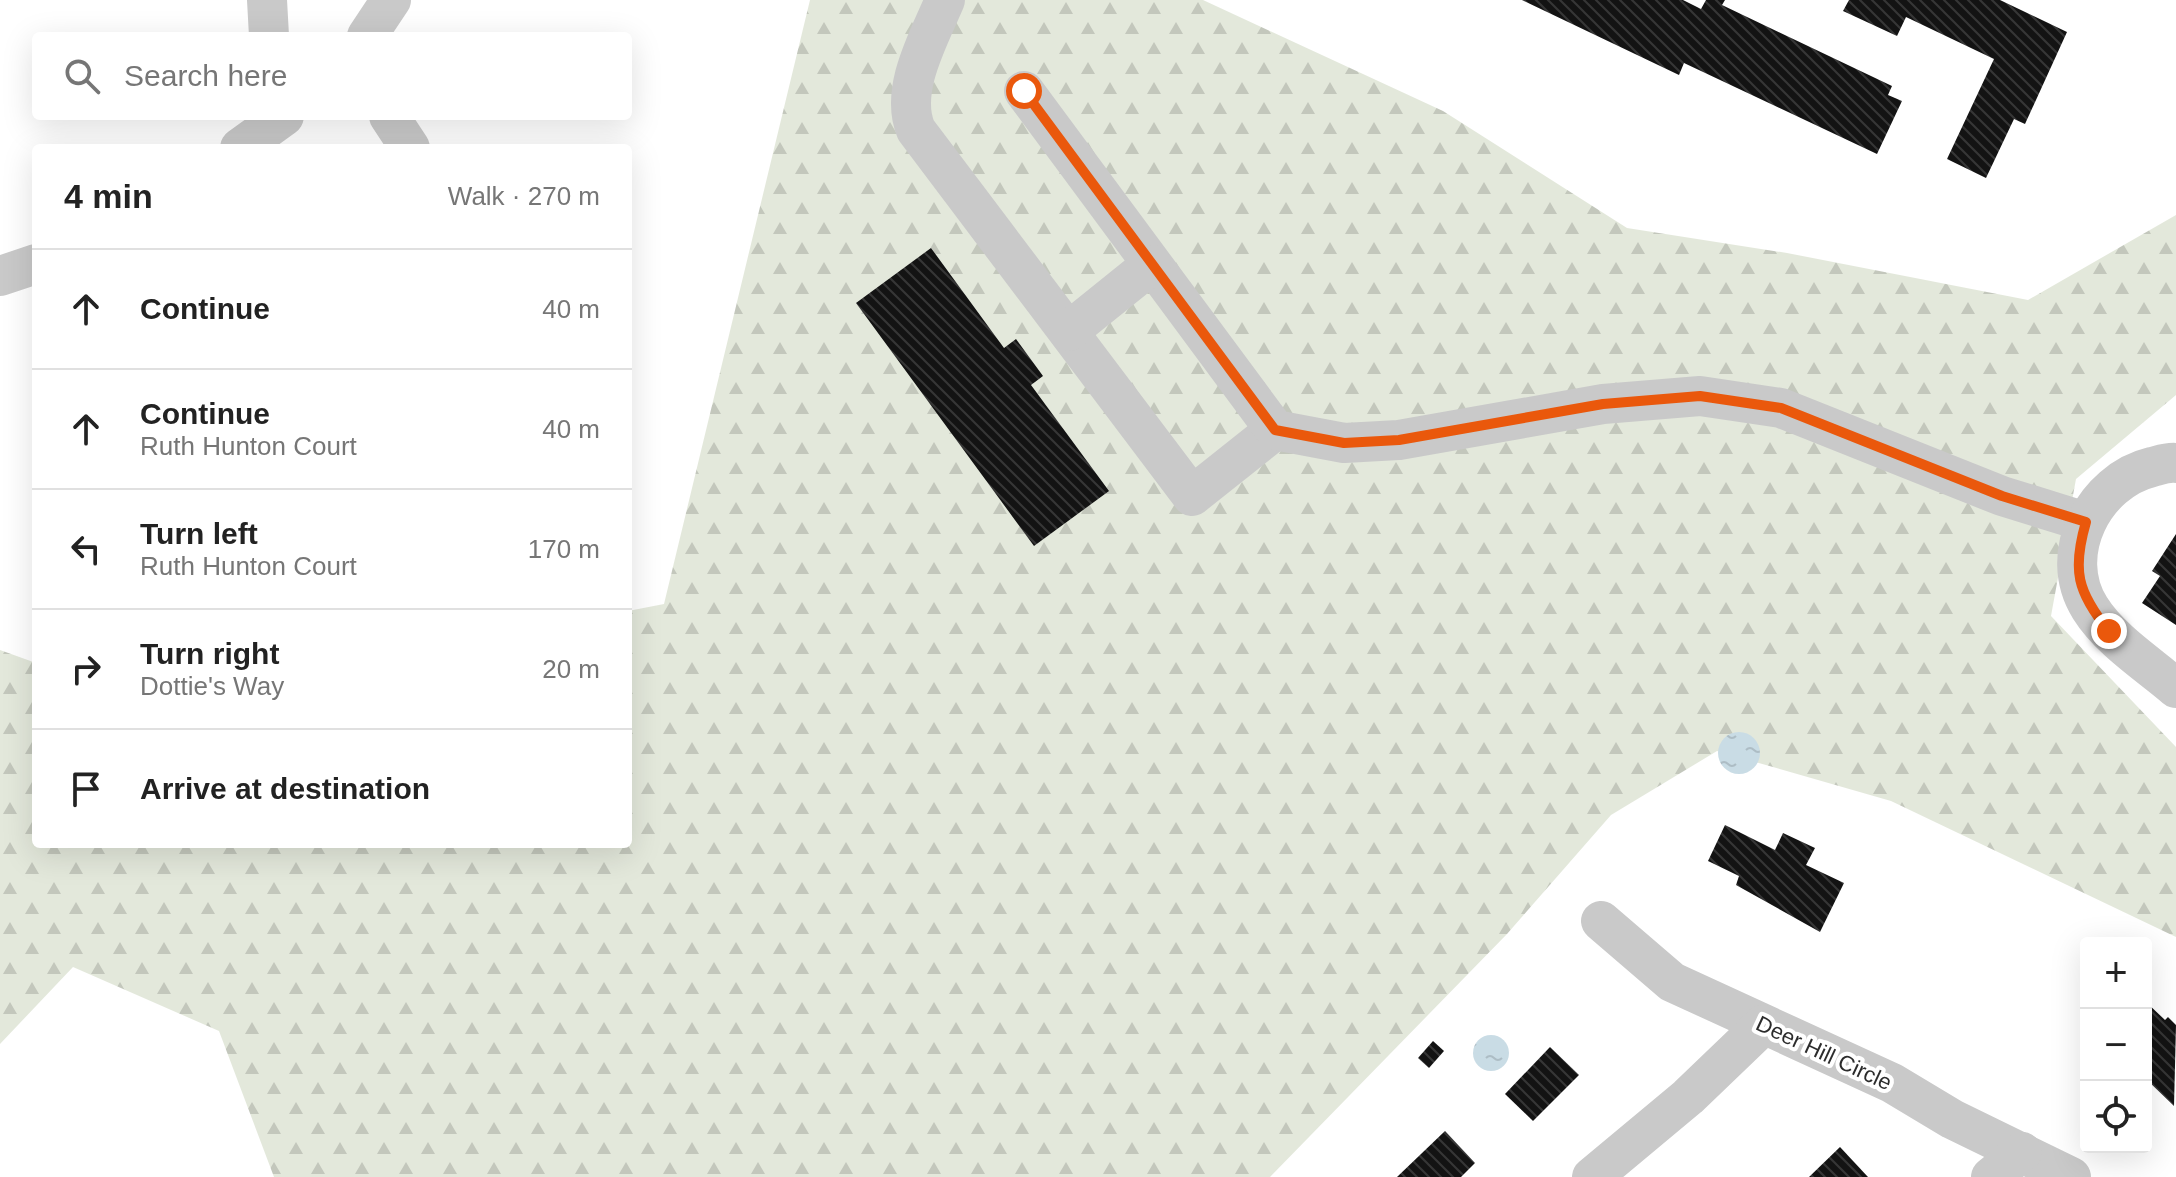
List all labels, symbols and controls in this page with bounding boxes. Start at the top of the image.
search box [32,32,632,120]
icon: search [60,54,104,98]
text: Search here [124,59,287,92]
route start [1006,73,1042,109]
text: 4 min [64,177,153,215]
text: Walk · 270 m [448,181,600,211]
icon: ahead [64,287,108,331]
text: Continue [140,292,270,325]
text: 40 m [542,294,600,324]
text: Continue [140,397,270,430]
icon: ahead [64,407,108,451]
text: 40 m [542,414,600,444]
text: Ruth Hunton Court [140,431,357,461]
text: Turn left [140,517,258,550]
icon: left [64,527,108,571]
text: 170 m [528,534,600,564]
text: Ruth Hunton Court [140,551,357,581]
route end [2091,613,2127,649]
text: Turn right [140,637,279,670]
icon: right [64,647,108,691]
text: 20 m [542,654,600,684]
text: Dottie's Way [140,671,284,701]
icon: arrive [64,767,108,811]
text: Arrive at destination [140,772,430,805]
map controls [2080,937,2152,1153]
button: + [2080,937,2152,1009]
button: − [2080,1009,2152,1081]
street label: Deer Hill Circle [1752,1011,1896,1095]
button: locate [2080,1081,2152,1153]

